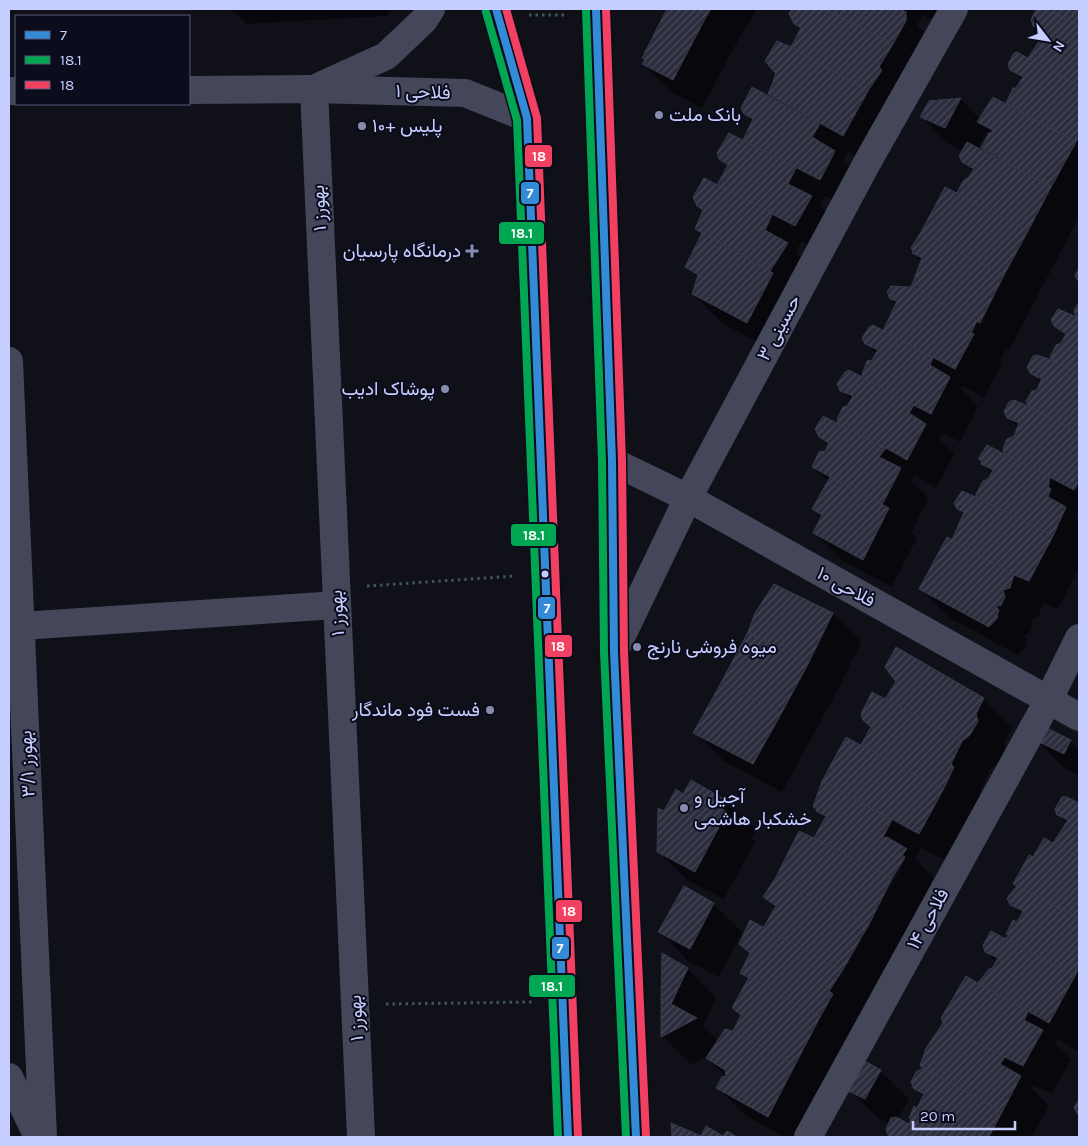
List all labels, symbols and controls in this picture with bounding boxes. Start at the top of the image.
legend [15,15,190,105]
north arrow [1023,15,1073,65]
text: 7 [60,26,67,44]
text: N [1049,38,1069,55]
text: 18.1 [60,51,82,69]
text: 18 [60,76,74,94]
street label: فلاحی ۱ [395,80,451,104]
place label: بانک ملت [669,104,741,126]
marker: بانک ملت [653,109,665,121]
place label: پلیس +۱۰ [372,115,442,139]
marker: پلیس +۱۰ [356,120,368,132]
line badge: 18 [524,144,553,168]
text: 18 [532,148,546,165]
line badge: 7 [520,181,540,205]
street label: بهورز ۱ [307,184,331,232]
text: 7 [527,185,534,202]
line badge: 18.1 [498,221,545,245]
text: 18.1 [511,225,533,242]
place label: درمانگاه پارسیان [343,240,461,264]
marker: درمانگاه پارسیان [465,244,479,258]
street label: حسینی ۳ [753,291,805,365]
place label: پوشاک ادیب [341,378,435,402]
marker: پوشاک ادیب [439,383,451,395]
line badge: 18.1 [510,523,557,547]
text: 18.1 [523,527,545,544]
street label: فلاحی ۱۰ [813,562,879,612]
unlabelled marker [540,569,550,579]
street label: بهورز ۱ [325,589,349,637]
line badge: 7 [537,596,556,620]
text: 7 [544,600,551,617]
line badge: 18 [544,634,573,658]
place label: میوه فروشی نارنج [647,636,777,660]
text: 18 [551,638,565,655]
marker: میوه فروشی نارنج [631,641,643,653]
place label: فست فود ماندگار [351,699,480,721]
marker: فست فود ماندگار [484,704,496,716]
street label: بهورز ۳/۱ [14,730,40,798]
place label: آجیل و خشکبار هاشمی [694,786,812,830]
marker: آجیل و خشکبار هاشمی [678,802,690,814]
street label: فلاحی ۱۴ [902,885,954,953]
line badge: 18 [555,899,583,923]
text: 18 [562,903,576,920]
line badge: 7 [551,936,570,960]
text: 7 [557,940,564,957]
line badge: 18.1 [528,974,576,998]
text: 18.1 [541,978,563,995]
street label: بهورز ۱ [344,994,368,1042]
scale bar [913,1098,1016,1130]
text: 20 m [920,1107,955,1125]

